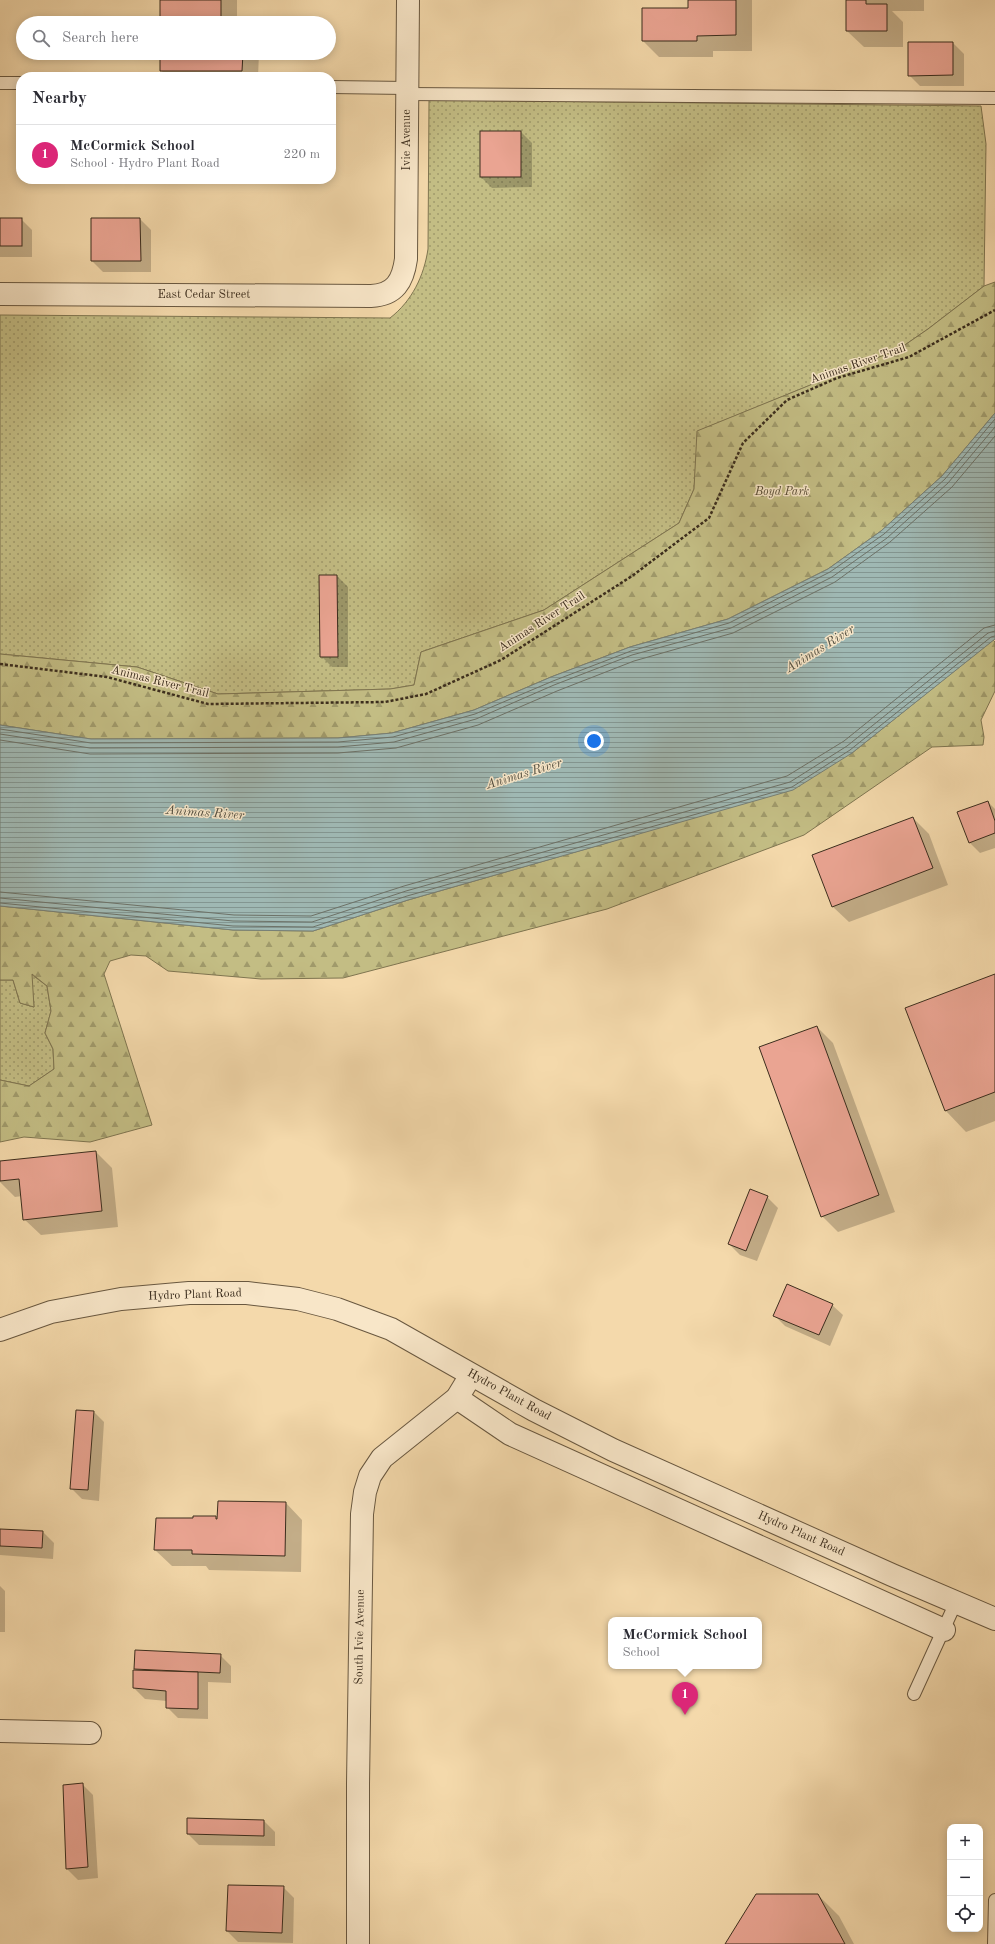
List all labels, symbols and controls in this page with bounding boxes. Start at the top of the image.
search box [16,16,336,60]
icon: search [30,27,52,49]
text: Search here [62,31,139,46]
text: Nearby [32,90,87,107]
street label: Ivie Avenue [401,109,413,171]
text: McCormick School [70,139,195,154]
text: 1 [41,148,49,161]
text: 220 m [283,148,320,161]
text: School · Hydro Plant Road [70,157,220,170]
street label: East Cedar Street [158,289,250,301]
street label: Animas River Trail [809,342,907,386]
park label: Boyd Park [754,486,809,498]
street label: Animas River Trail [497,590,587,654]
water label: Animas River [782,622,857,676]
street label: Animas River Trail [110,664,210,700]
your location [584,731,604,751]
water label: Animas River [484,756,564,792]
water label: Animas River [164,804,245,822]
street label: Hydro Plant Road [148,1287,242,1303]
street label: Hydro Plant Road [465,1367,553,1423]
street label: Hydro Plant Road [756,1509,846,1559]
street label: South Ivie Avenue [353,1589,367,1685]
popup [608,1617,762,1669]
text: McCormick School [623,1628,747,1643]
text: School [623,1646,660,1659]
pin: 1 [672,1682,698,1715]
map controls [947,1824,983,1932]
button: + [947,1824,983,1860]
button: − [947,1860,983,1896]
button: locate [947,1896,983,1932]

